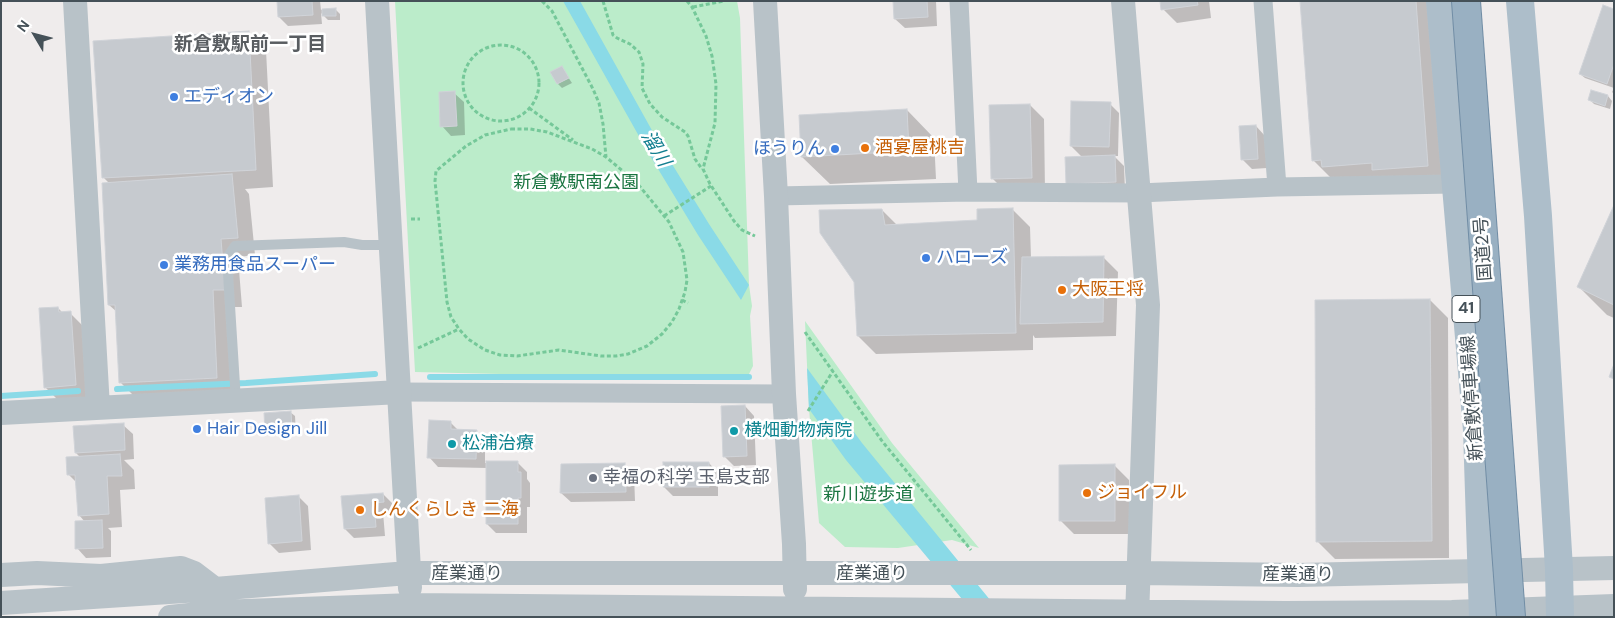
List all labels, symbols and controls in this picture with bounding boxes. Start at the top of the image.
north arrow [10,10,60,60]
text: N [13,16,33,35]
district label: 新倉敷駅前一丁目 [174,34,326,56]
place label: エディオン [184,86,274,108]
marker: エディオン [168,91,180,103]
water label: 溜川 [635,127,675,171]
place label: 酒宴屋桃吉 [875,137,965,159]
place label: ほうりん [753,138,825,160]
marker: 酒宴屋桃吉 [859,142,871,154]
marker: ほうりん [829,143,841,155]
park label: 新倉敷駅南公園 [513,172,639,194]
street label: 国道2号 [1471,216,1497,282]
place label: ハローズ [936,247,1008,269]
marker: ハローズ [920,252,932,264]
place label: 業務用食品スーパー [174,254,336,276]
marker: 業務用食品スーパー [158,259,170,271]
place label: 大阪王将 [1072,279,1144,301]
marker: 大阪王将 [1056,284,1068,296]
road number: 41 [1452,296,1480,322]
street label: 新倉敷停車場線 [1458,334,1488,462]
place label: Hair Design Jill [207,418,327,440]
place label: 横畑動物病院 [744,420,852,442]
marker: Hair Design Jill [191,423,203,435]
marker: 横畑動物病院 [728,425,740,437]
place label: 松浦治療 [462,433,534,455]
marker: 松浦治療 [446,438,458,450]
place label: 幸福の科学 玉島支部 [603,467,770,489]
marker: 幸福の科学 玉島支部 [587,472,599,484]
place label: ジョイフル [1097,482,1187,504]
park label: 新川遊歩道 [823,484,913,506]
marker: ジョイフル [1081,487,1093,499]
place label: しんくらしき 二海 [370,499,519,521]
marker: しんくらしき 二海 [354,504,366,516]
street label: 産業通り [431,563,503,585]
street label: 産業通り [836,563,908,585]
street label: 産業通り [1262,564,1334,586]

